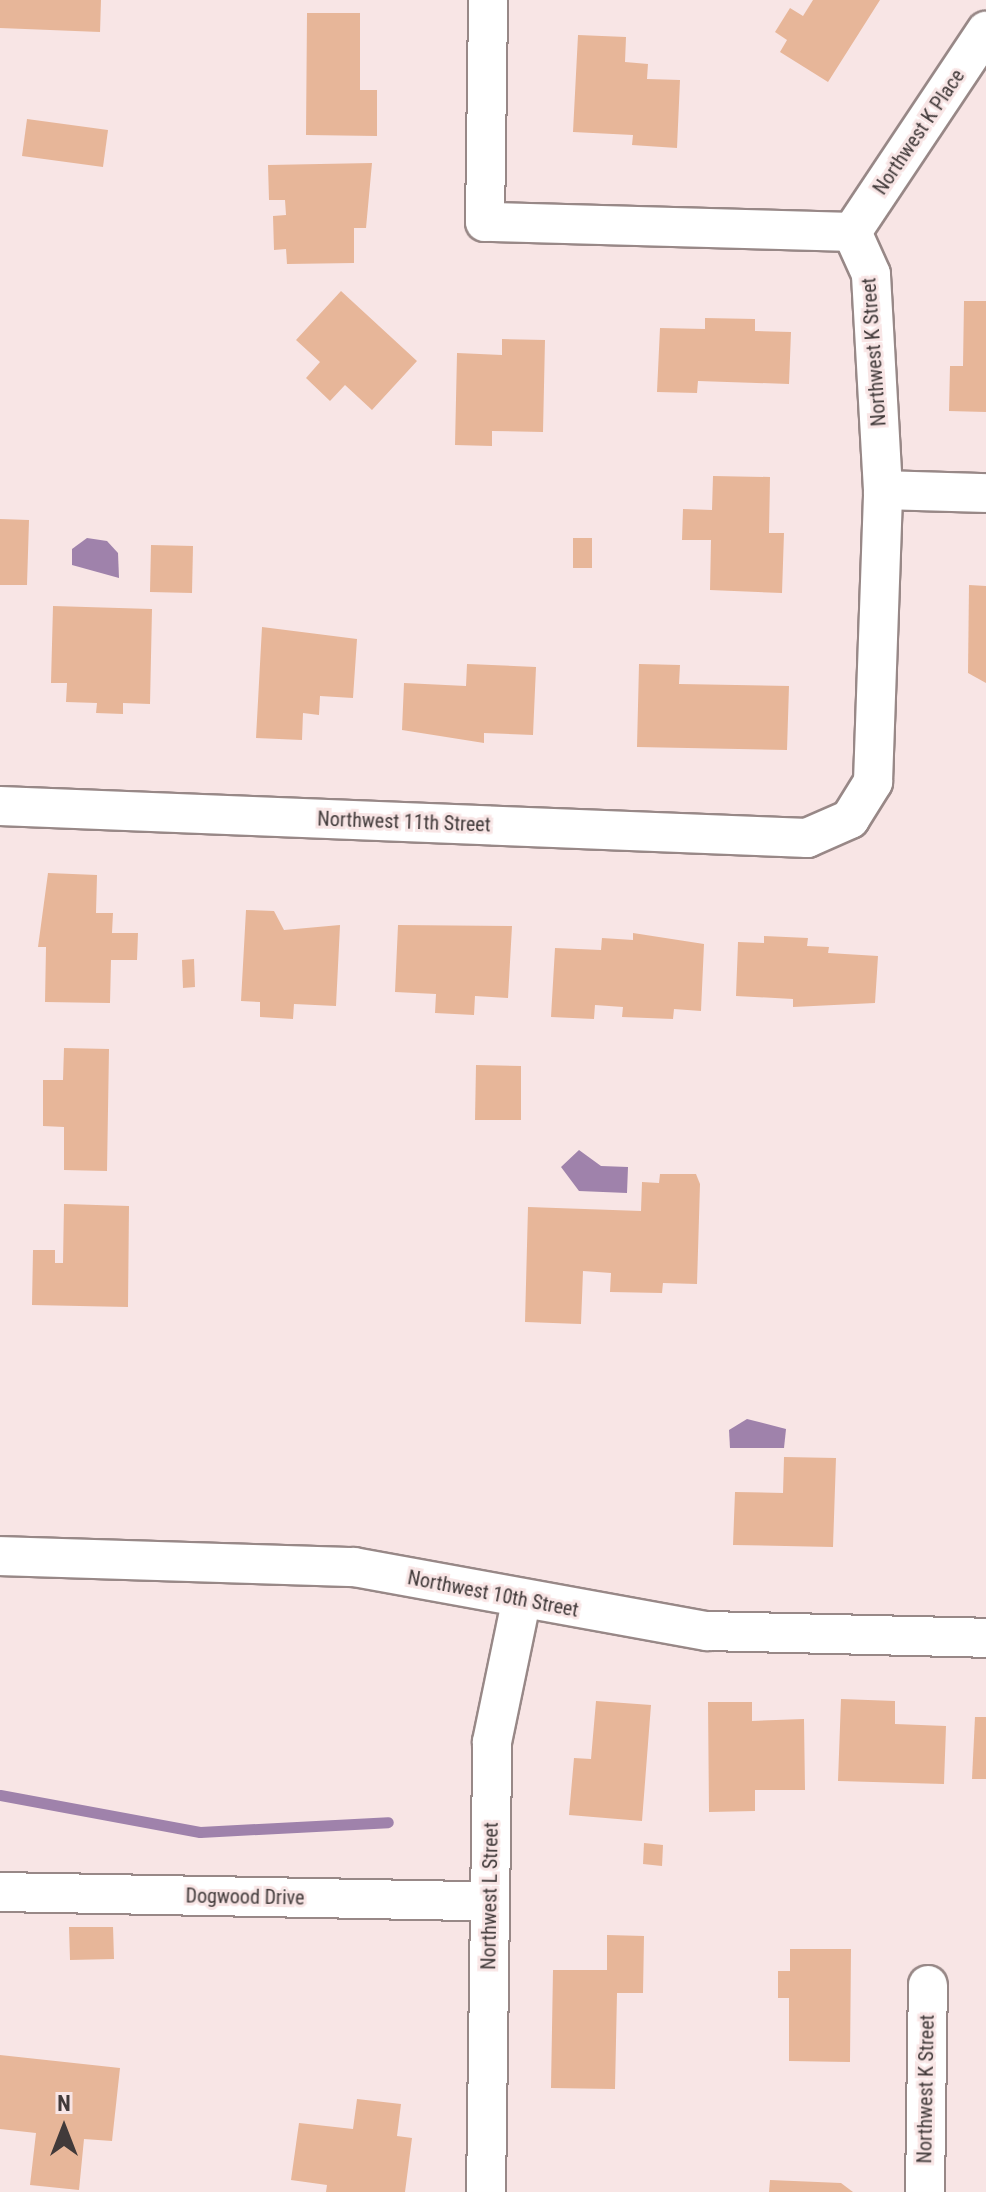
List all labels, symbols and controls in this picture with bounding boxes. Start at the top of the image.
street label: Northwest K Place [868,65,970,199]
street label: Northwest K Street [857,277,891,427]
street label: Northwest 11th Street [317,807,491,837]
street label: Northwest 10th Street [406,1566,580,1622]
street label: Northwest L Street [477,1822,503,1970]
street label: Dogwood Drive [185,1884,305,1910]
street label: Northwest K Street [913,2014,939,2164]
north arrow [24,2088,104,2168]
text: N [57,2091,71,2116]

